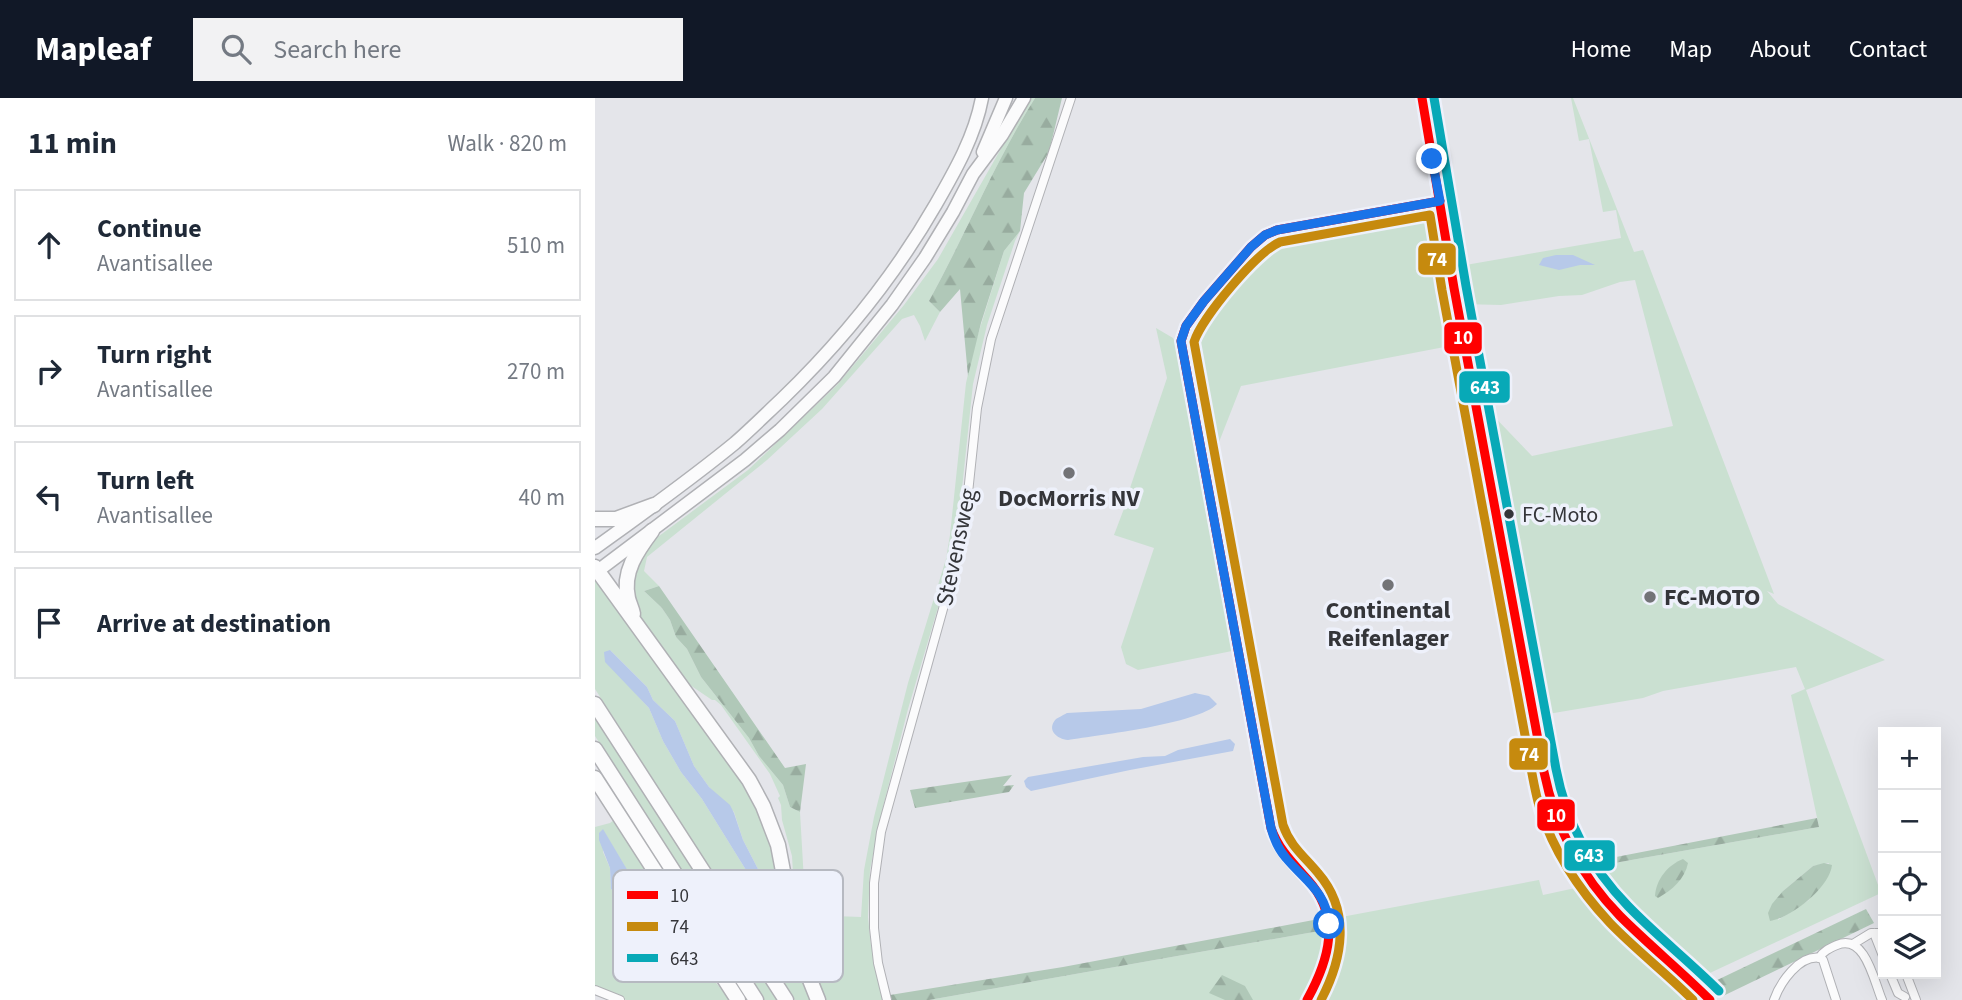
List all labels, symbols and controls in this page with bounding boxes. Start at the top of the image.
search box [193,18,683,81]
text: Mapleaf [35,26,151,73]
icon: search [217,30,255,68]
text: Search here [273,31,401,68]
text: Home [1571,32,1631,67]
text: Map [1669,32,1712,67]
text: About [1750,32,1811,67]
text: Contact [1849,32,1927,67]
text: 11 min [28,122,117,165]
text: Walk · 820 m [448,127,567,160]
route end [1416,143,1447,174]
text: Continue [97,210,202,247]
icon: ahead [30,226,68,264]
text: 510 m [507,229,565,262]
line badge: 74 [1417,242,1457,276]
text: Avantisallee [97,247,213,280]
text: 74 [1427,247,1447,274]
line badge: 10 [1443,321,1483,355]
text: 10 [1453,325,1473,352]
text: Turn right [97,336,212,373]
icon: right [30,352,68,390]
text: 270 m [507,355,565,388]
line badge: 643 [1458,370,1511,404]
text: Avantisallee [97,373,213,406]
text: 643 [1470,375,1500,402]
text: Turn left [97,462,194,499]
marker: DocMorris NV [1061,465,1077,481]
icon: left [30,478,68,516]
text: 40 m [518,481,565,514]
place label: DocMorris NV [998,481,1141,516]
street label: Stevensweg [927,485,986,609]
text: Avantisallee [97,499,213,532]
place label: FC-Moto [1522,499,1598,531]
marker: FC-Moto [1502,507,1516,521]
marker: Continental Reifenlager [1380,577,1396,593]
place label: FC-MOTO [1664,580,1761,615]
marker: FC-MOTO [1642,589,1658,605]
place label: Continental Reifenlager [1326,593,1451,656]
icon: arrive [30,604,68,642]
text: Arrive at destination [97,605,331,642]
map controls [1878,727,1941,979]
button: + [1878,727,1941,790]
line badge: 74 [1508,737,1549,771]
text: 74 [1519,742,1539,769]
button: − [1878,790,1941,853]
line badge: 10 [1536,798,1576,832]
text: 10 [1546,803,1566,830]
line badge: 643 [1563,839,1616,872]
text: 643 [1574,843,1604,870]
button: locate [1878,853,1941,916]
legend [613,870,843,982]
text: 10 [670,883,689,910]
route start [1313,908,1344,939]
text: 74 [670,914,689,941]
button: layers [1878,916,1941,979]
text: 643 [670,946,698,973]

